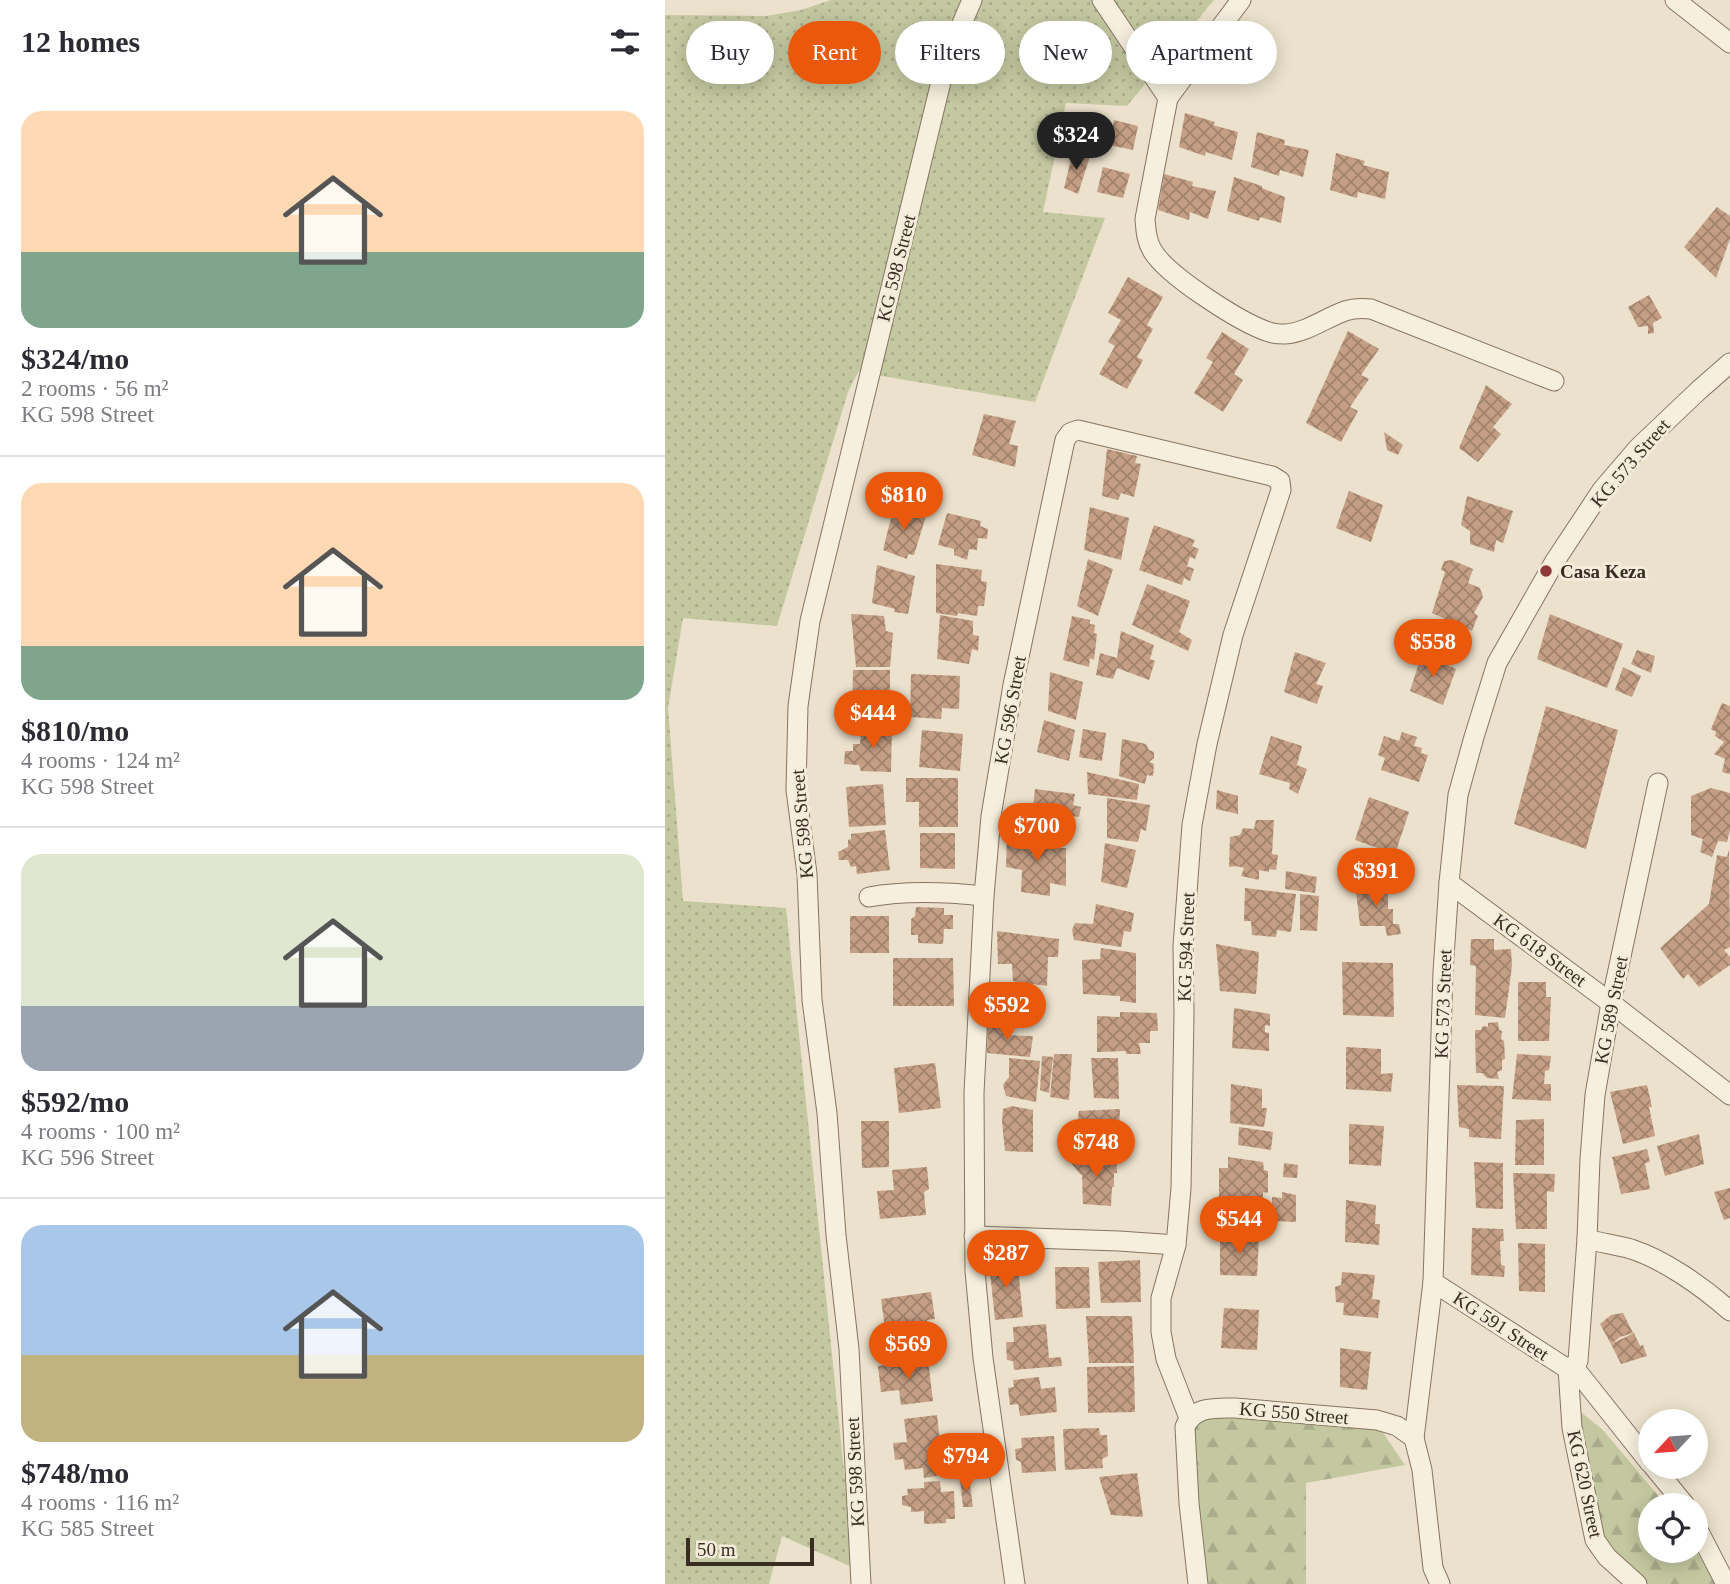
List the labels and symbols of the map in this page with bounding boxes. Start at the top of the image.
pin: $324 [1035,113,1117,172]
street label: KG 598 Street [873,212,920,324]
street label: KG 573 Street [1586,414,1674,511]
pin: $810 [863,472,945,532]
place label: Casa Keza [1560,561,1647,582]
marker: Casa Keza [1538,563,1554,579]
pin: $558 [1392,620,1474,679]
street label: KG 596 Street [990,653,1030,766]
pin: $444 [832,690,914,750]
street label: KG 598 Street [787,768,817,880]
pin: $700 [996,804,1078,863]
pin: $391 [1335,848,1417,908]
street label: KG 594 Street [1174,891,1198,1002]
street label: KG 618 Street [1489,909,1591,991]
street label: KG 573 Street [1431,948,1455,1059]
street label: KG 589 Street [1590,953,1632,1066]
pin: $592 [966,982,1048,1042]
pin: $748 [1055,1120,1137,1179]
pin: $544 [1198,1196,1280,1256]
pin: $287 [965,1230,1047,1290]
street label: KG 591 Street [1449,1287,1553,1365]
pin: $569 [867,1322,949,1381]
street label: KG 550 Street [1238,1398,1350,1428]
north arrow [1638,1409,1708,1479]
street label: KG 598 Street [842,1416,868,1527]
street label: KG 620 Street [1563,1428,1607,1541]
pin: $794 [925,1434,1007,1493]
scale bar [686,1535,814,1567]

